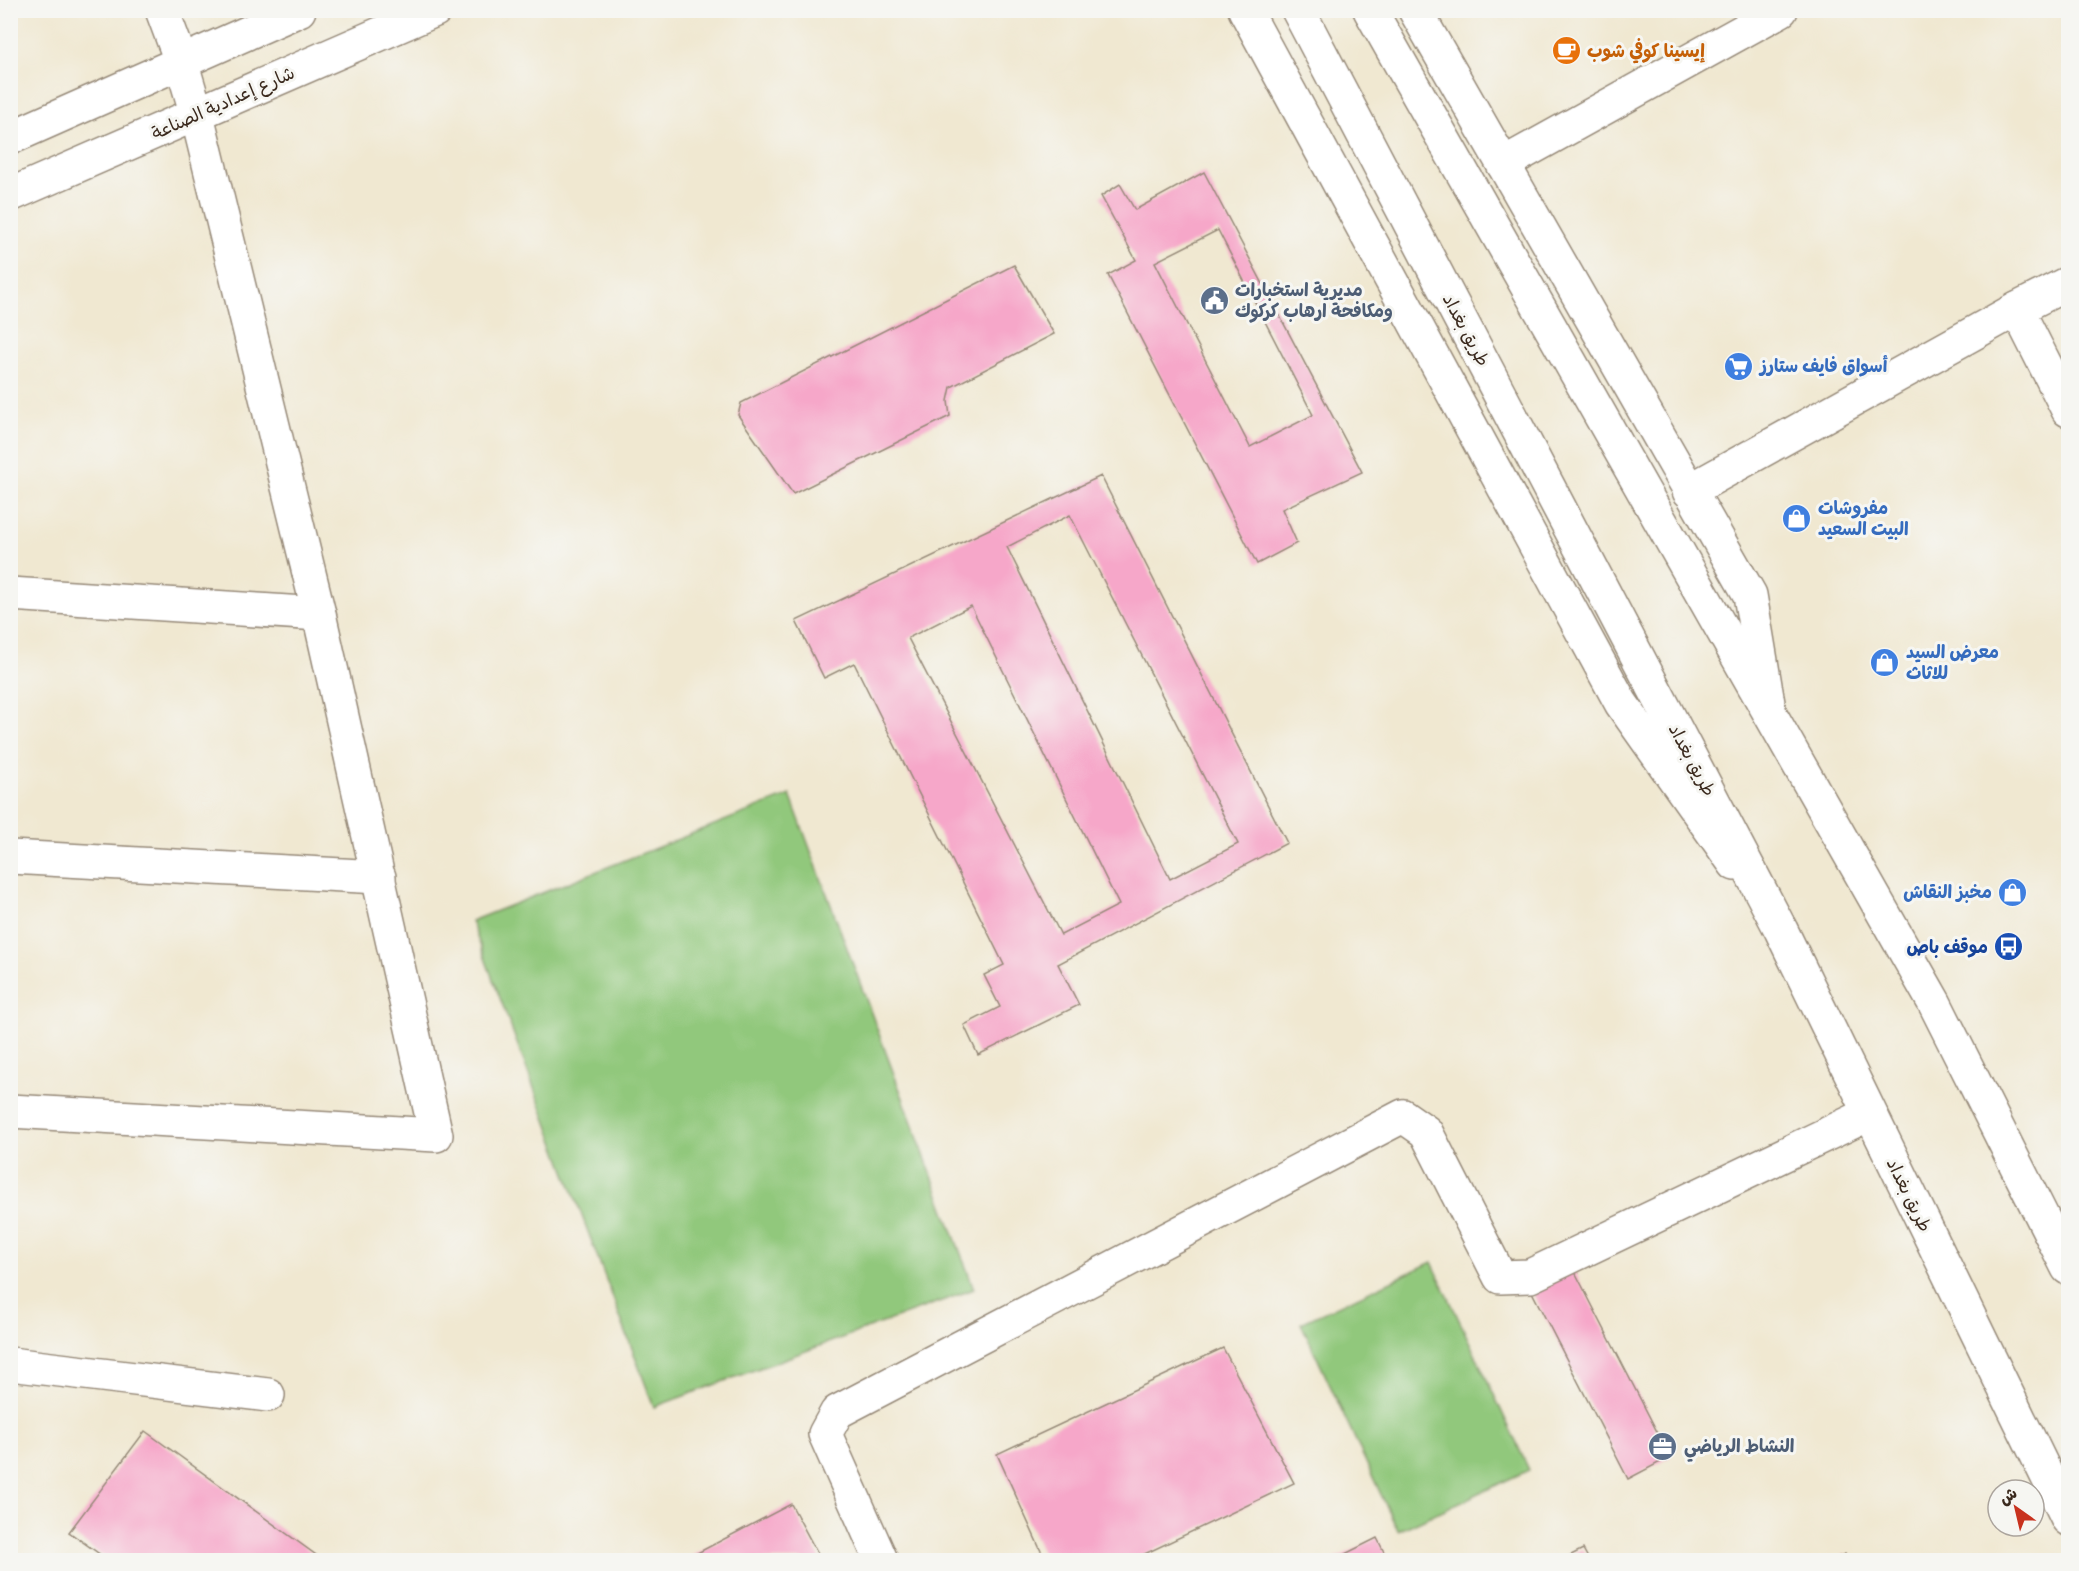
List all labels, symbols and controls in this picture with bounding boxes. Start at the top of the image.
cafe icon: إيسينا كوفي شوب [1550,35,1582,67]
place label: إيسينا كوفي شوب [1587,38,1705,64]
street label: شارع إعدادية الصناعة [149,64,299,146]
place label: مديرية استخبارات ومكافحة ارهاب كركوك [1235,281,1393,324]
public building icon: مديرية استخبارات ومكافحة ارهاب كركوك [1198,284,1230,316]
street label: طريق بغداد [1436,291,1492,371]
supermarket icon: أسواق فايف ستارز [1723,350,1755,382]
place label: أسواق فايف ستارز [1758,355,1888,379]
place label: مفروشات البيت السعيد [1818,500,1909,542]
shop icon: مفروشات البيت السعيد [1781,502,1813,534]
place label: معرض السيد للاثاث [1906,644,1999,686]
shop icon: معرض السيد للاثاث [1869,646,1901,678]
street label: طريق بغداد [1662,721,1718,801]
shop icon: مخبز النقاش [1997,876,2029,908]
place label: مخبز النقاش [1903,884,1992,905]
bus stop icon: موقف باص [1993,931,2025,963]
place label: موقف باص [1907,937,1988,960]
street label: طريق بغداد [1880,1156,1934,1236]
office icon: النشاط الرياضي [1647,1430,1679,1462]
place label: النشاط الرياضي [1684,1438,1794,1462]
north arrow [1986,1478,2046,1538]
text: ش [1997,1486,2022,1511]

